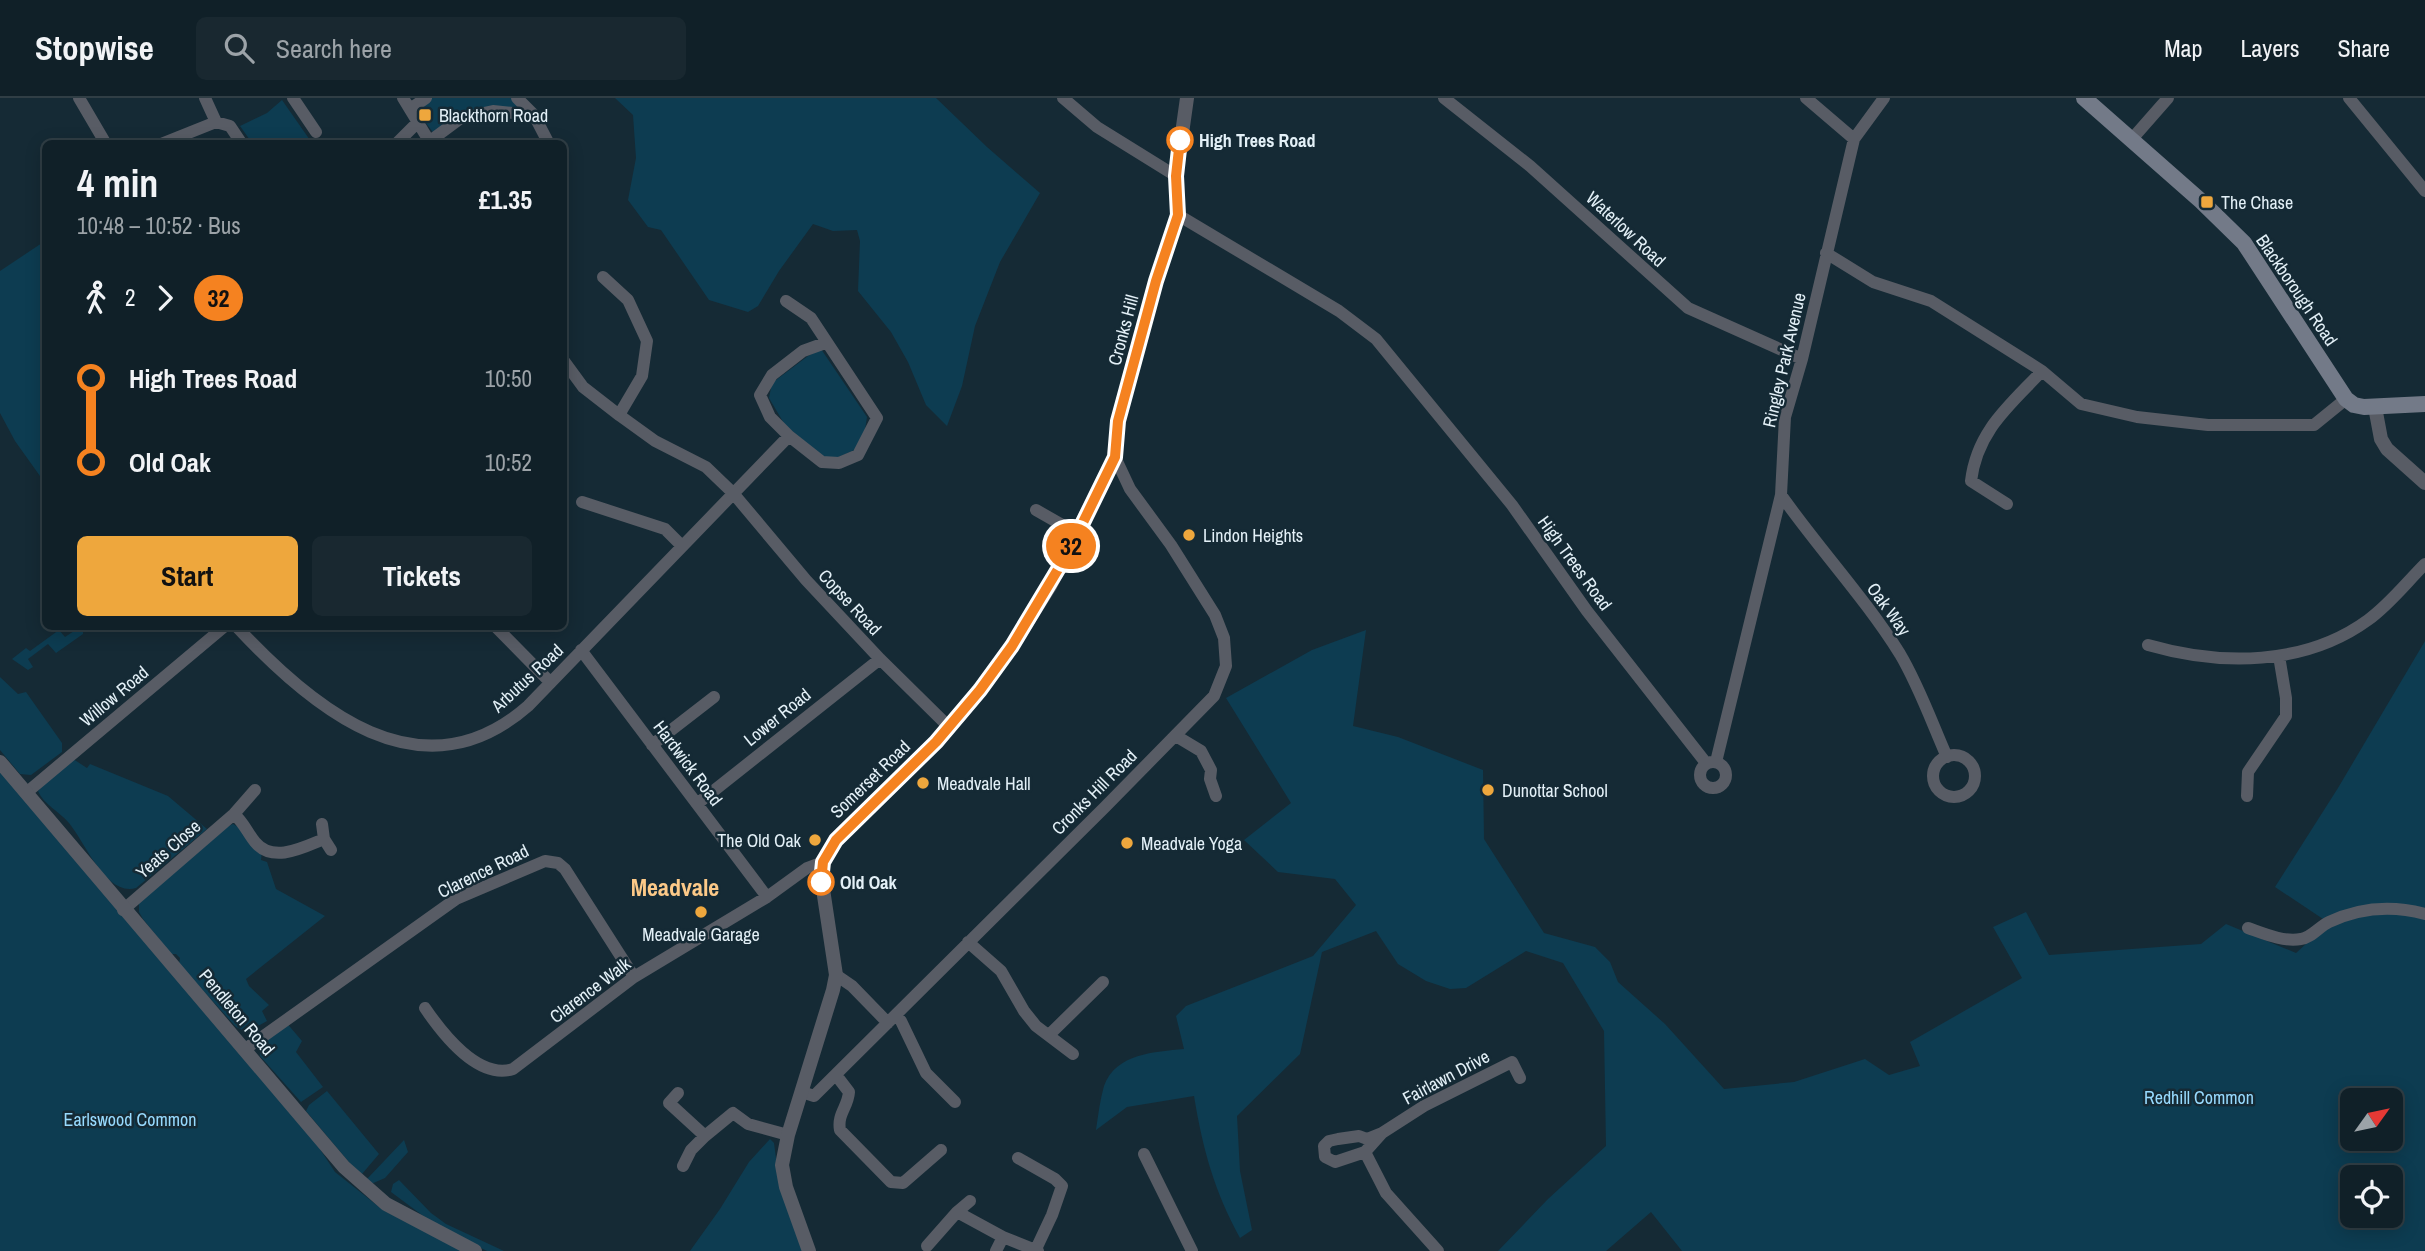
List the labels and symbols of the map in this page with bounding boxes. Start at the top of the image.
place label: Blackthorn Road [439,103,548,128]
marker: Blackthorn Road [417,107,433,123]
marker: High Trees Road [1167,127,1193,153]
place label: High Trees Road [1199,128,1315,153]
street label: Waterlow Road [1581,186,1671,272]
place label: The Chase [2221,190,2293,215]
marker: The Chase [2199,194,2215,210]
street label: Blackborough Road [2250,229,2344,351]
street label: Ringley Park Avenue [1756,290,1812,430]
street label: Cronks Hill [1102,292,1144,368]
street label: High Trees Road [1532,511,1618,615]
line badge: 32 [1040,523,1102,569]
place label: Lindon Heights [1203,523,1303,548]
marker: Lindon Heights [1181,527,1197,543]
street label: Copse Road [813,563,887,641]
street label: Oak Way [1861,577,1917,641]
street label: Arbutus Road [485,638,569,719]
street label: Willow Road [74,660,154,732]
street label: Lower Road [738,682,816,752]
street label: Hardwick Road [648,715,728,811]
street label: Somerset Road [824,734,916,824]
street label: Cronks Hill Road [1046,744,1142,840]
place label: Meadvale Hall [937,771,1031,796]
marker: Meadvale Hall [915,775,931,791]
place label: Dunottar School [1502,778,1608,803]
marker: Dunottar School [1480,782,1496,798]
street label: Yeats Close [130,814,206,884]
place label: The Old Oak [717,828,802,853]
place label: Meadvale Yoga [1141,831,1242,856]
marker: The Old Oak [807,832,823,848]
marker: Meadvale Yoga [1119,835,1135,851]
street label: Clarence Road [433,838,533,904]
marker: Old Oak [808,869,834,895]
place label: Old Oak [840,870,897,895]
district label: Meadvale [631,871,719,903]
marker: Meadvale Garage [693,904,709,920]
place label: Meadvale Garage [642,922,760,947]
street label: Clarence Walk [544,951,636,1029]
street label: Pendleton Road [193,963,281,1061]
street label: Fairlawn Drive [1398,1044,1494,1110]
park label: Redhill Common [2144,1085,2254,1110]
north arrow [2340,1088,2403,1152]
park label: Earlswood Common [64,1107,196,1132]

